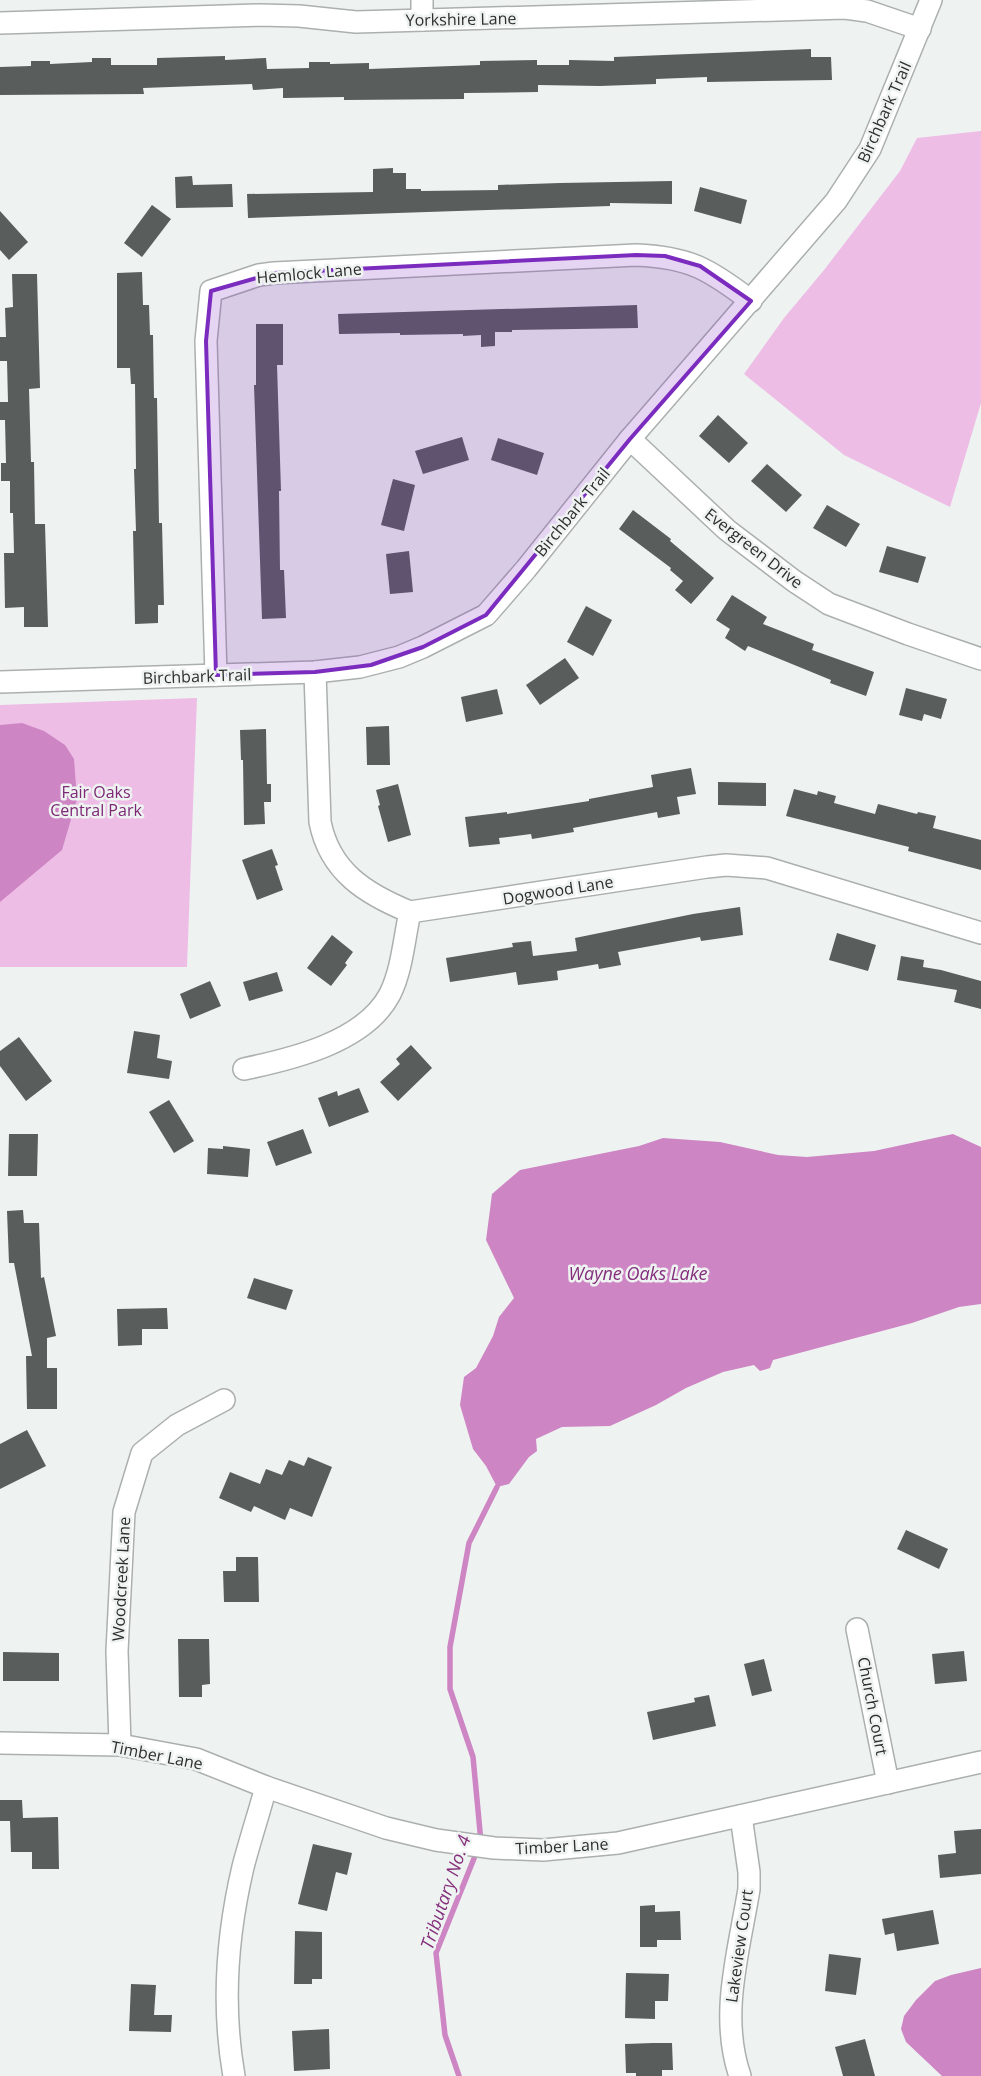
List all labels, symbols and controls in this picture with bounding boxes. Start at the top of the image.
street label: Yorkshire Lane [405,7,517,31]
street label: Birchbark Trail [852,58,916,166]
street label: Hemlock Lane [255,257,363,289]
street label: Birchbark Trail [529,463,615,561]
street label: Evergreen Drive [700,503,808,593]
street label: Birchbark Trail [142,663,252,689]
park label: Fair Oaks Central Park [50,781,142,821]
street label: Dogwood Lane [501,870,615,910]
water label: Wayne Oaks Lake [569,1261,707,1285]
street label: Woodcreek Lane [107,1516,135,1642]
street label: Church Court [853,1655,893,1757]
street label: Timber Lane [109,1735,205,1775]
water label: Tributary No. 4 [414,1832,476,1952]
street label: Timber Lane [515,1833,609,1859]
street label: Lakeview Court [720,1888,758,2004]

